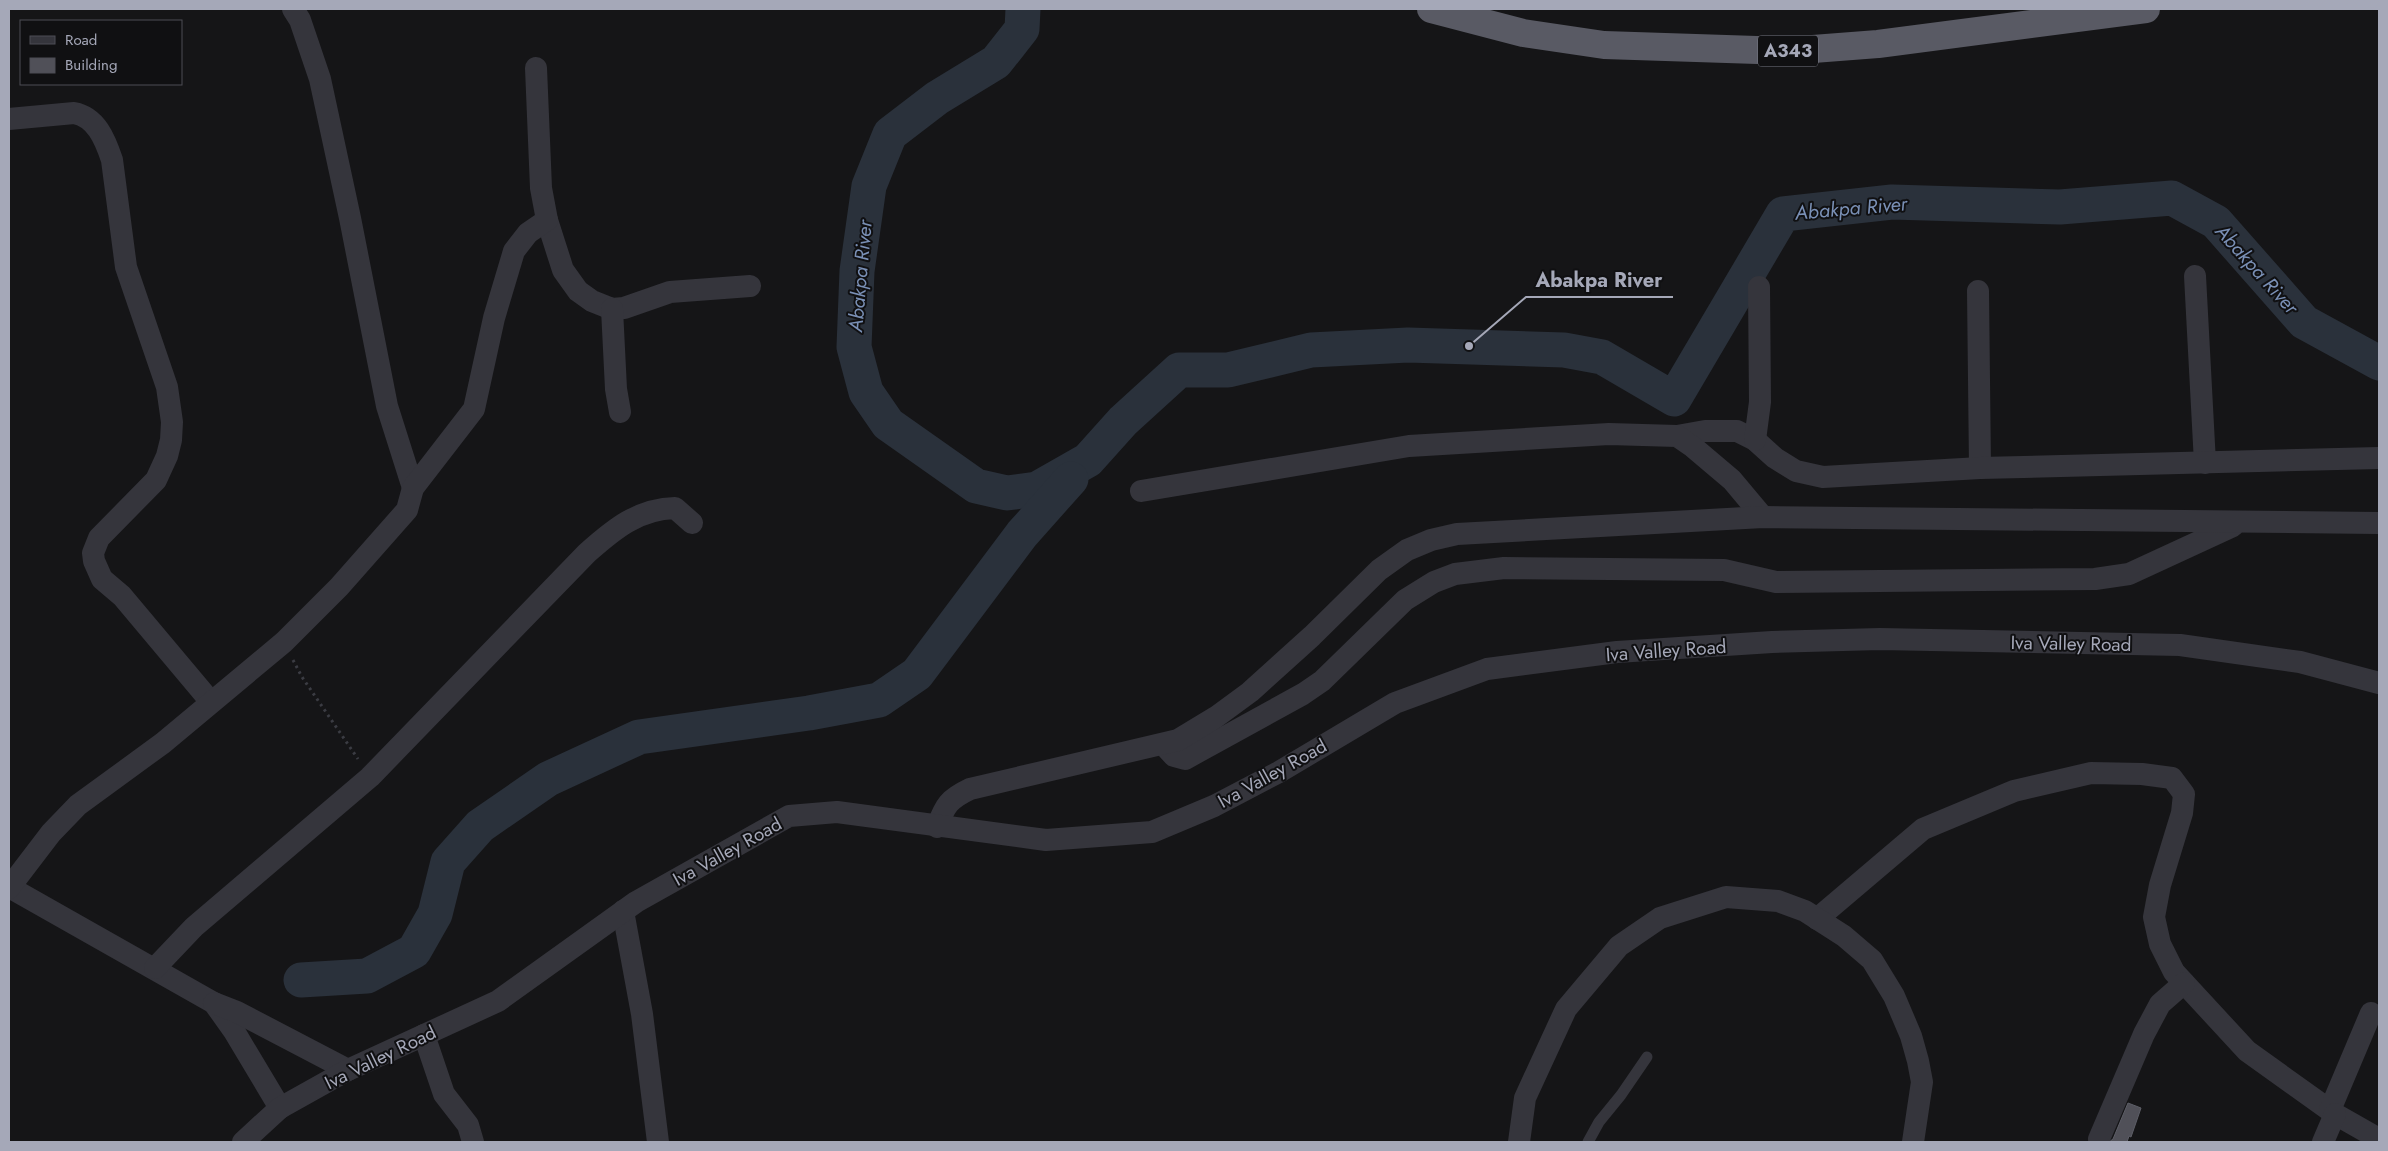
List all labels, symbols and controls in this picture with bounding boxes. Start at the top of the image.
legend [20,20,182,85]
text: Road [65,29,97,51]
road number: A343 [1758,36,1818,66]
text: Building [65,54,117,76]
water label: Abakpa River [1793,189,1910,228]
water label: Abakpa River [841,217,880,334]
water label: Abakpa River [2208,217,2306,322]
callout: Abakpa River [1526,262,1673,297]
text: Abakpa River [1535,266,1663,295]
street label: Iva Valley Road [2010,629,2132,658]
street label: Iva Valley Road [1605,633,1727,668]
street label: Iva Valley Road [1213,732,1332,815]
street label: Iva Valley Road [668,810,787,893]
street label: Iva Valley Road [320,1019,440,1096]

